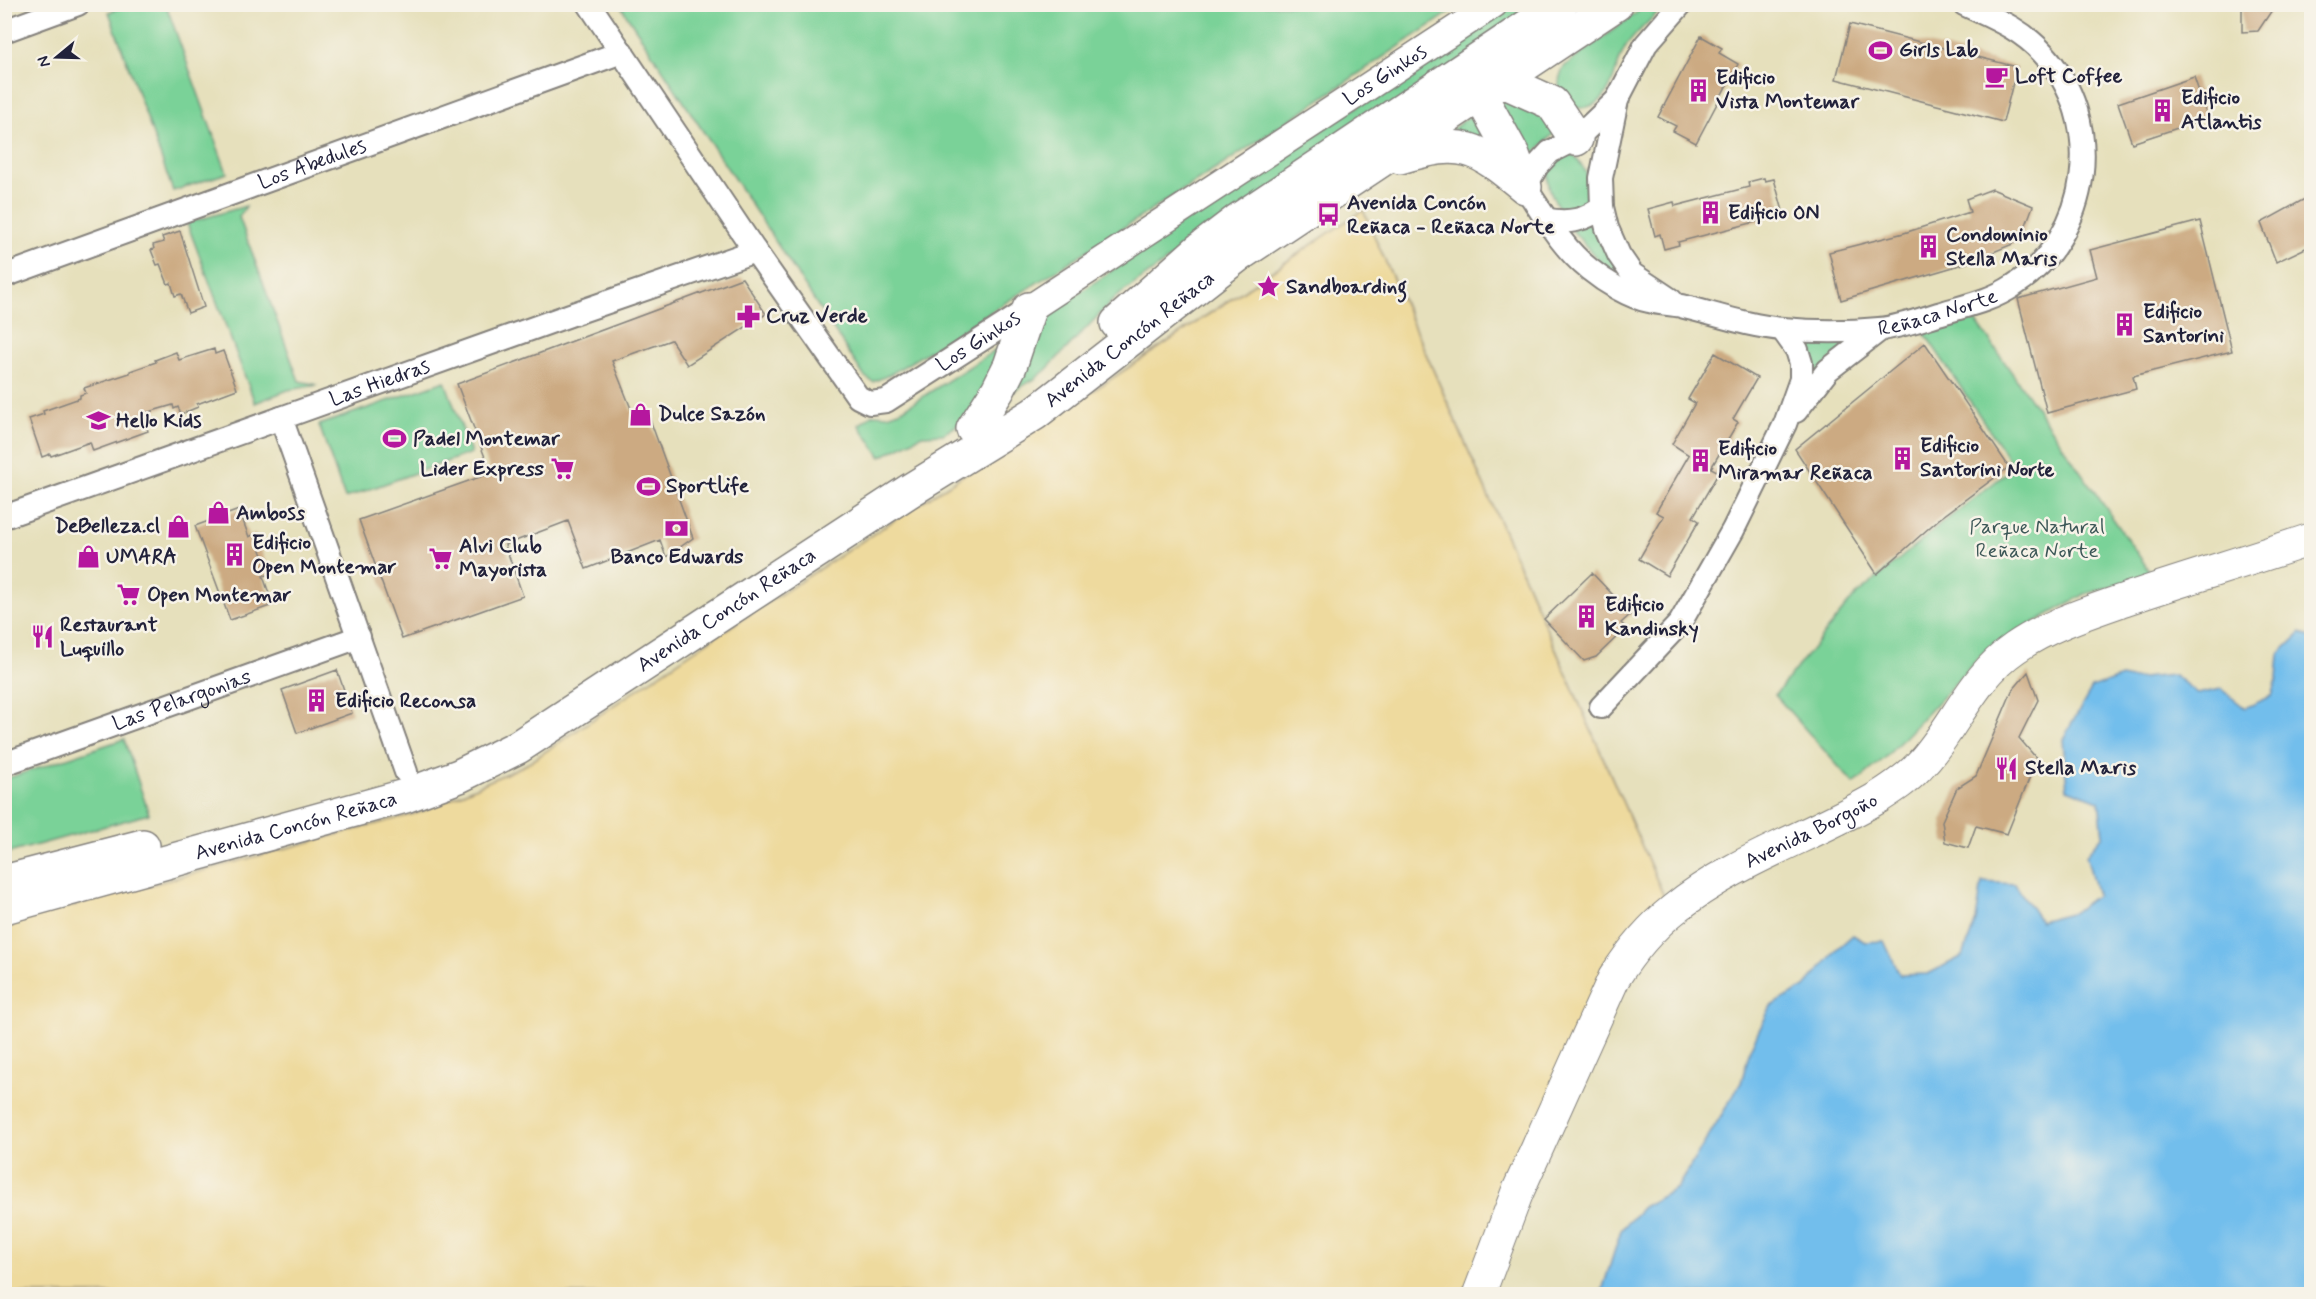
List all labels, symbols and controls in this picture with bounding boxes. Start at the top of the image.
north arrow [27,27,87,87]
place label: Girls Lab [1899,36,1978,64]
sports icon: Girls Lab [1868,37,1894,63]
street label: Los Ginkos [1338,38,1432,113]
text: N [33,53,56,70]
place label: Loft Coffee [2015,62,2122,90]
cafe icon: Loft Coffee [1984,63,2010,89]
place label: Edificio Vista Montemar [1716,64,1860,116]
building icon: Edificio Vista Montemar [1685,77,1711,103]
place label: Edificio Atlantis [2181,84,2262,136]
building icon: Edificio Atlantis [2150,97,2176,123]
street label: Los Abedules [254,132,370,197]
place label: Avenida Concón Reñaca - Reñaca Norte [1347,189,1555,241]
place label: Edificio ON [1728,199,1819,227]
building icon: Edificio ON [1697,200,1723,226]
bus stop icon: Avenida Concón Reñaca - Reñaca Norte [1316,202,1342,228]
place label: Condominio Stella Maris [1946,221,2058,273]
building icon: Condominio Stella Maris [1915,234,1941,260]
street label: Avenida Concón Reñaca [1039,264,1221,415]
place label: Sandboarding [1286,273,1407,303]
place icon: Sandboarding [1255,274,1281,300]
street label: Reñaca Norte [1876,282,2002,343]
place label: Edificio Santorini [2143,298,2224,350]
place label: Cruz Verde [766,302,868,330]
pharmacy icon: Cruz Verde [735,303,761,329]
street label: Los Ginkos [931,304,1026,379]
building icon: Edificio Santorini [2112,311,2138,337]
street label: Las Hiedras [326,352,434,414]
place label: Dulce Sazón [658,400,766,428]
shop icon: Dulce Sazón [627,401,653,427]
place label: Hello Kids [116,407,202,435]
school or university icon: Hello Kids [85,408,111,434]
place label: Padel Montemar [413,425,561,453]
sports icon: Padel Montemar [382,426,408,452]
place label: Edificio Santorini Norte [1920,432,2054,484]
place label: Edificio Miramar Reñaca [1718,435,1873,487]
building icon: Edificio Santorini Norte [1889,445,1915,471]
building icon: Edificio Miramar Reñaca [1687,448,1713,474]
place label: Lider Express [420,455,545,483]
supermarket icon: Lider Express [549,456,575,482]
place label: Sportlife [666,472,750,500]
sports icon: Sportlife [635,473,661,499]
place label: Amboss [236,499,306,527]
shop icon: Amboss [205,500,231,526]
place label: DeBelleza.cl [54,512,160,540]
shop icon: DeBelleza.cl [165,513,191,539]
park label: Parque Natural Reñaca Norte [1969,513,2105,565]
bank icon: Banco Edwards [664,516,690,542]
place label: Edificio Open Montemar [252,529,397,581]
place label: Alvi Club Mayorista [459,532,547,584]
street label: Avenida Concón Reñaca [632,541,822,679]
building icon: Edificio Open Montemar [221,542,247,568]
place label: UMARA [106,543,177,571]
place label: Banco Edwards [611,543,744,571]
shop icon: UMARA [75,544,101,570]
supermarket icon: Alvi Club Mayorista [428,545,454,571]
place label: Open Montemar [147,581,292,609]
supermarket icon: Open Montemar [116,582,142,608]
place label: Edificio Kandinsky [1605,591,1699,643]
building icon: Edificio Kandinsky [1574,604,1600,630]
place label: Restaurant Luquillo [60,611,158,663]
restaurant icon: Restaurant Luquillo [29,624,55,650]
street label: Las Pelargonias [109,663,255,738]
place label: Edificio Reconsa [335,687,476,715]
building icon: Edificio Reconsa [304,688,330,714]
place label: Stella Maris [2025,754,2137,782]
restaurant icon: Stella Maris [1994,755,2020,781]
street label: Avenida Concón Reñaca [192,785,400,867]
street label: Avenida Borgoño [1740,786,1883,876]

